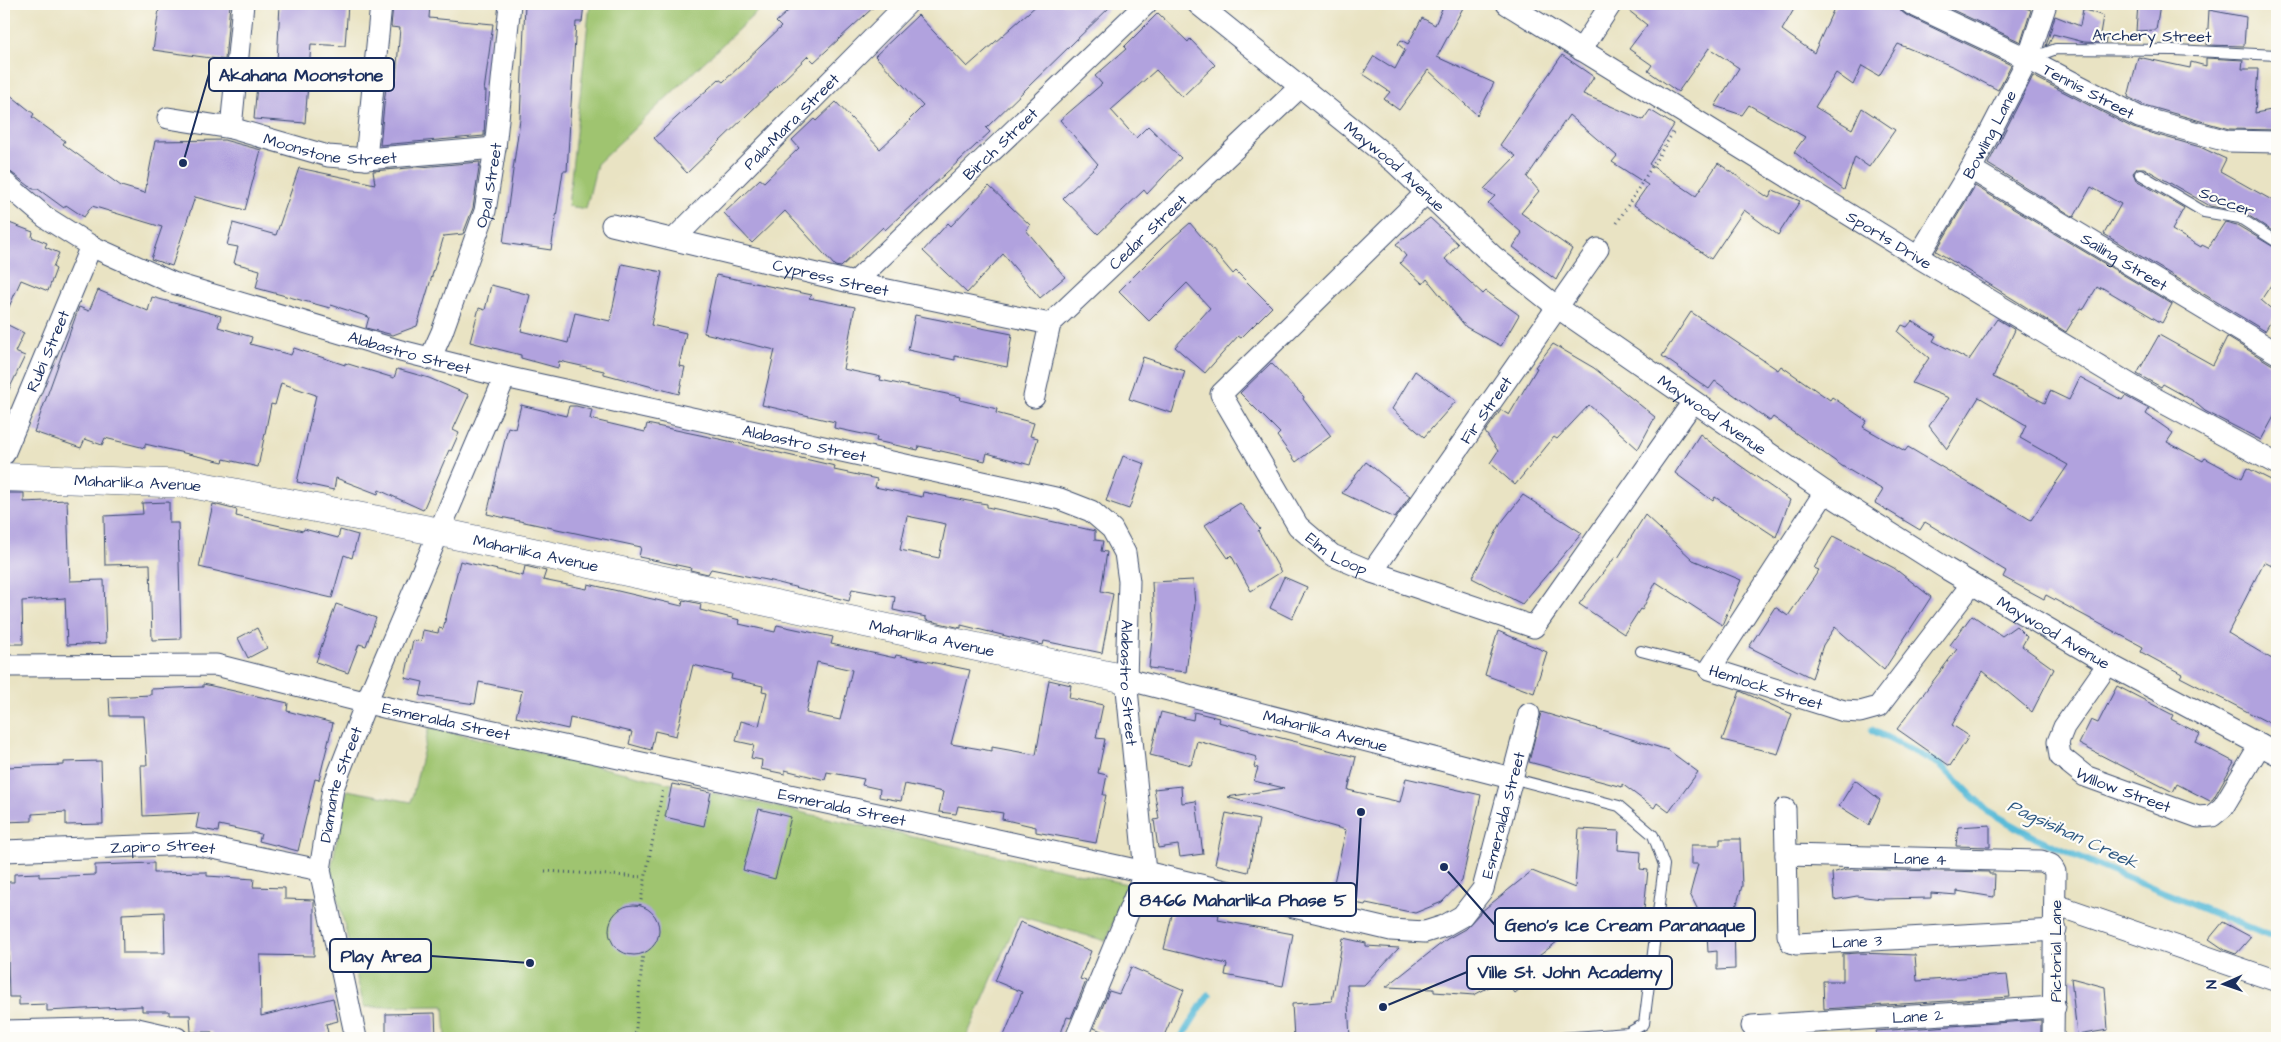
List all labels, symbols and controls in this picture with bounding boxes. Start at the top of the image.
street label: Archery Street [2092,24,2212,49]
callout: Akahana Moonstone [209,58,394,91]
street label: Tennis Street [2039,59,2139,125]
text: Akahana Moonstone [219,63,384,88]
street label: Pala-Mara Street [739,68,845,175]
street label: Bowling Lane [1958,86,2022,183]
street label: Birch Street [958,103,1044,185]
street label: Maywood Avenue [1339,116,1450,217]
street label: Moonstone Street [261,128,398,171]
street label: Opal Street [470,141,508,231]
street label: Soccer [2196,181,2257,222]
street label: Cedar Street [1104,189,1193,275]
street label: Sports Drive [1842,206,1936,275]
street label: Sailing Street [2076,227,2172,297]
street label: Cypress Street [770,254,891,302]
street label: Rubi Street [21,306,75,395]
street label: Alabastro Street [346,326,474,380]
street label: Maywood Avenue [1653,370,1771,461]
street label: Fir Street [1455,372,1518,449]
street label: Alabastro Street [740,420,869,468]
street label: Maharlika Avenue [74,470,204,498]
street label: Elm Loop [1301,527,1371,581]
street label: Maharlika Avenue [471,529,601,578]
street label: Maywood Avenue [1993,591,2114,675]
street label: Maharlika Avenue [867,614,997,663]
street label: Alabastro Street [1114,619,1143,747]
street label: Hemlock Street [1706,659,1826,716]
street label: Esmeralda Street [380,697,513,746]
street label: Maharlika Avenue [1261,705,1390,758]
street label: Diamante Street [315,723,368,844]
street label: Esmeralda Street [1476,749,1531,881]
street label: Willow Street [2070,762,2174,818]
street label: Esmeralda Street [776,783,908,832]
water label: Pagsisihan Creek [2003,793,2143,877]
street label: Zapiro Street [110,834,218,860]
street label: Lane 4 [1893,848,1947,871]
callout: 8466 Maharlika Phase 5 [1129,883,1356,916]
text: 8466 Maharlika Phase 5 [1140,888,1347,913]
street label: Pictorial Lane [2045,899,2067,1002]
callout: Geno’s Ice Cream Paranaque [1495,908,1755,941]
text: Geno’s Ice Cream Paranaque [1505,913,1745,938]
street label: Lane 3 [1831,929,1883,954]
callout: Play Area [330,939,431,972]
text: Play Area [341,944,422,970]
callout: Ville St. John Academy [1467,956,1672,989]
text: Ville St. John Academy [1477,960,1663,986]
north arrow [2198,960,2248,1010]
text: N [2202,979,2222,989]
street label: Lane 2 [1891,1004,1944,1029]

